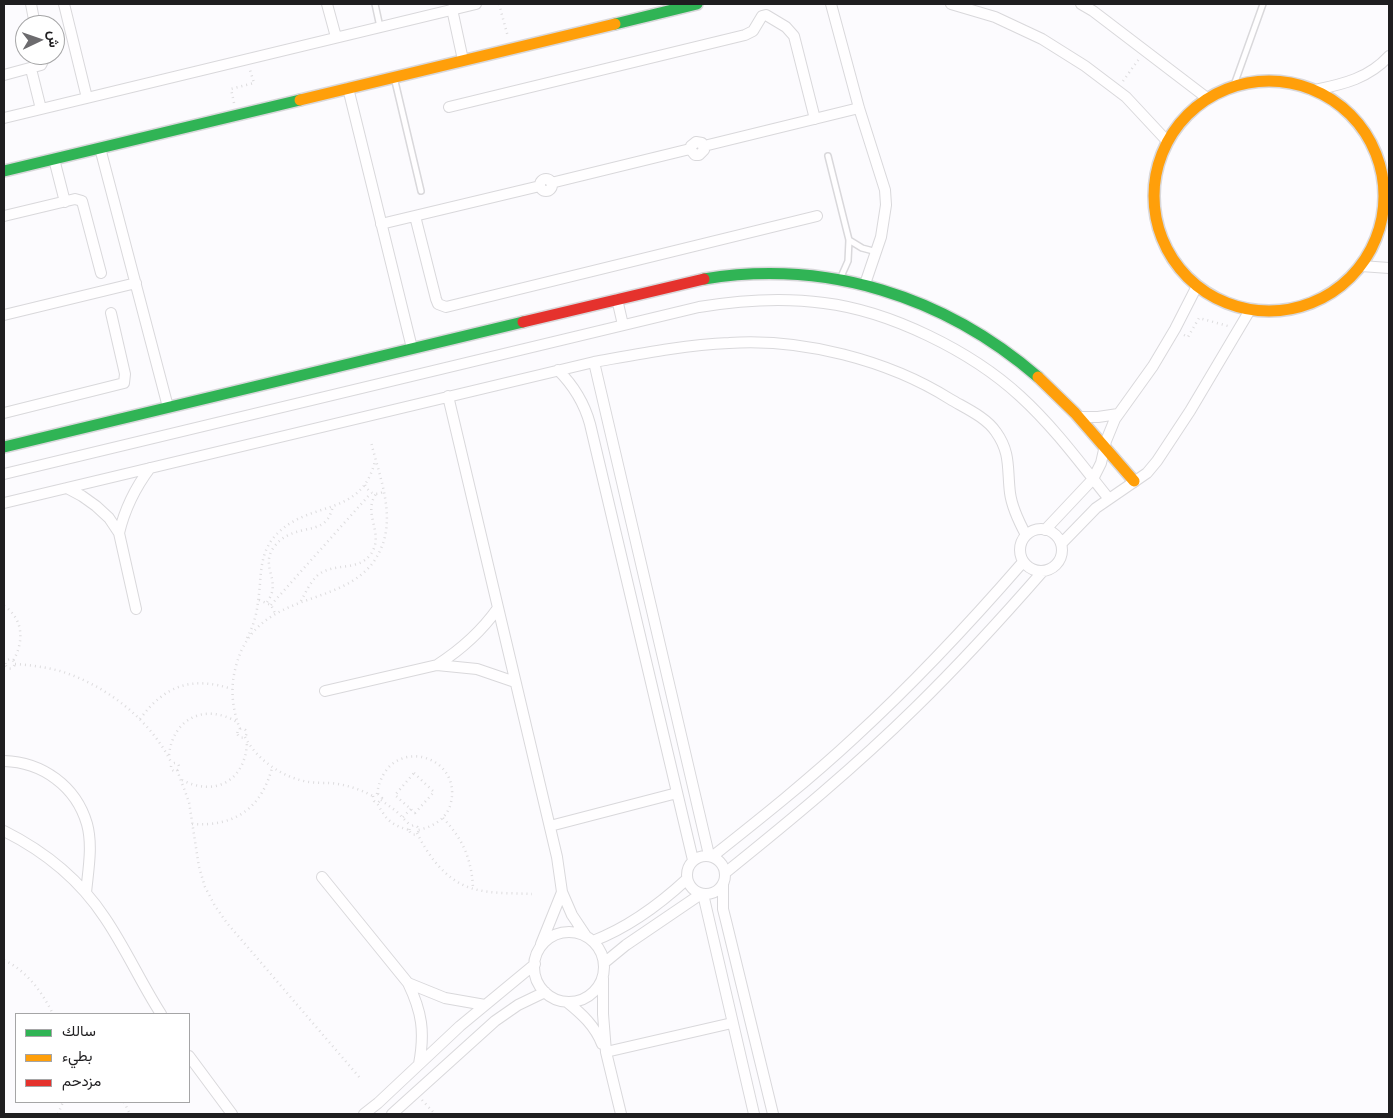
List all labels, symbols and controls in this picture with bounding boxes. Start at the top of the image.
north arrow [15,15,65,65]
text: ش [46,30,62,48]
legend [15,1013,190,1103]
text: سالك [62,1022,96,1040]
text: بطيء [62,1047,92,1065]
text: مزدحم [62,1072,101,1090]

